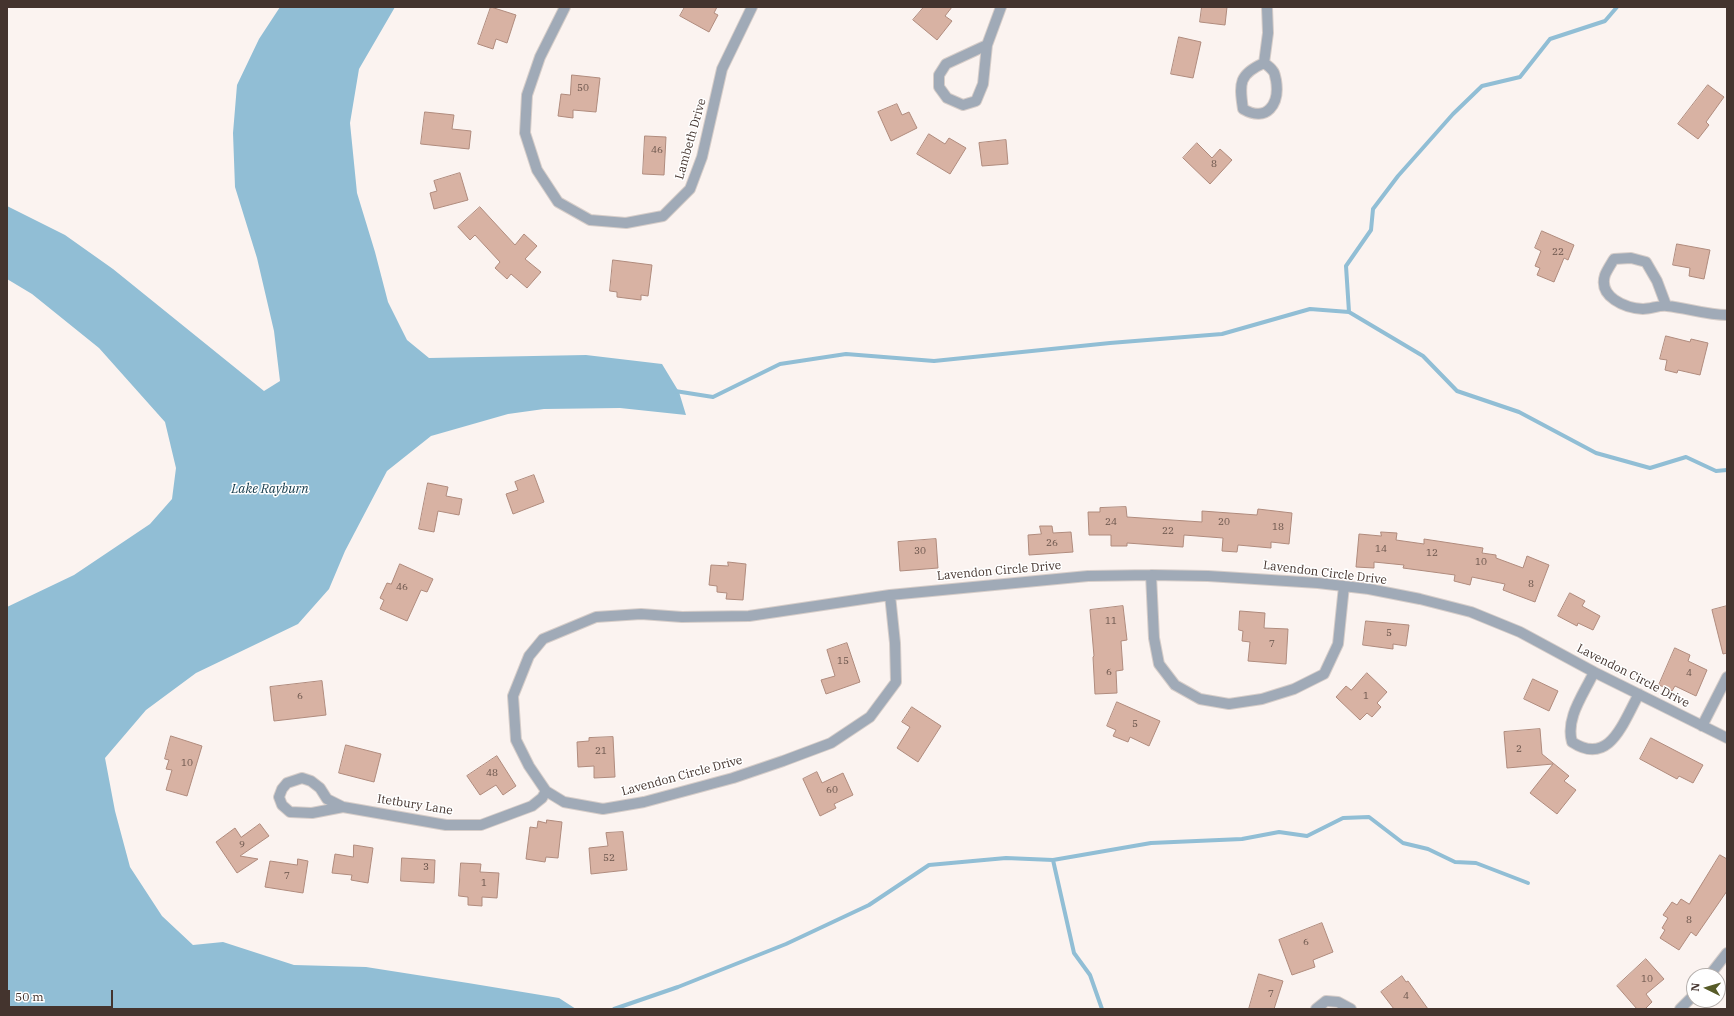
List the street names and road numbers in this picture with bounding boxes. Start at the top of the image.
street label: Lambeth Drive [673,97,709,181]
street label: Lavendon Circle Drive [936,558,1062,584]
street label: Lavendon Circle Drive [1262,558,1388,588]
street label: Lavendon Circle Drive [1574,641,1692,711]
street label: Lavendon Circle Drive [620,753,744,799]
street label: Itetbury Lane [376,792,454,818]

